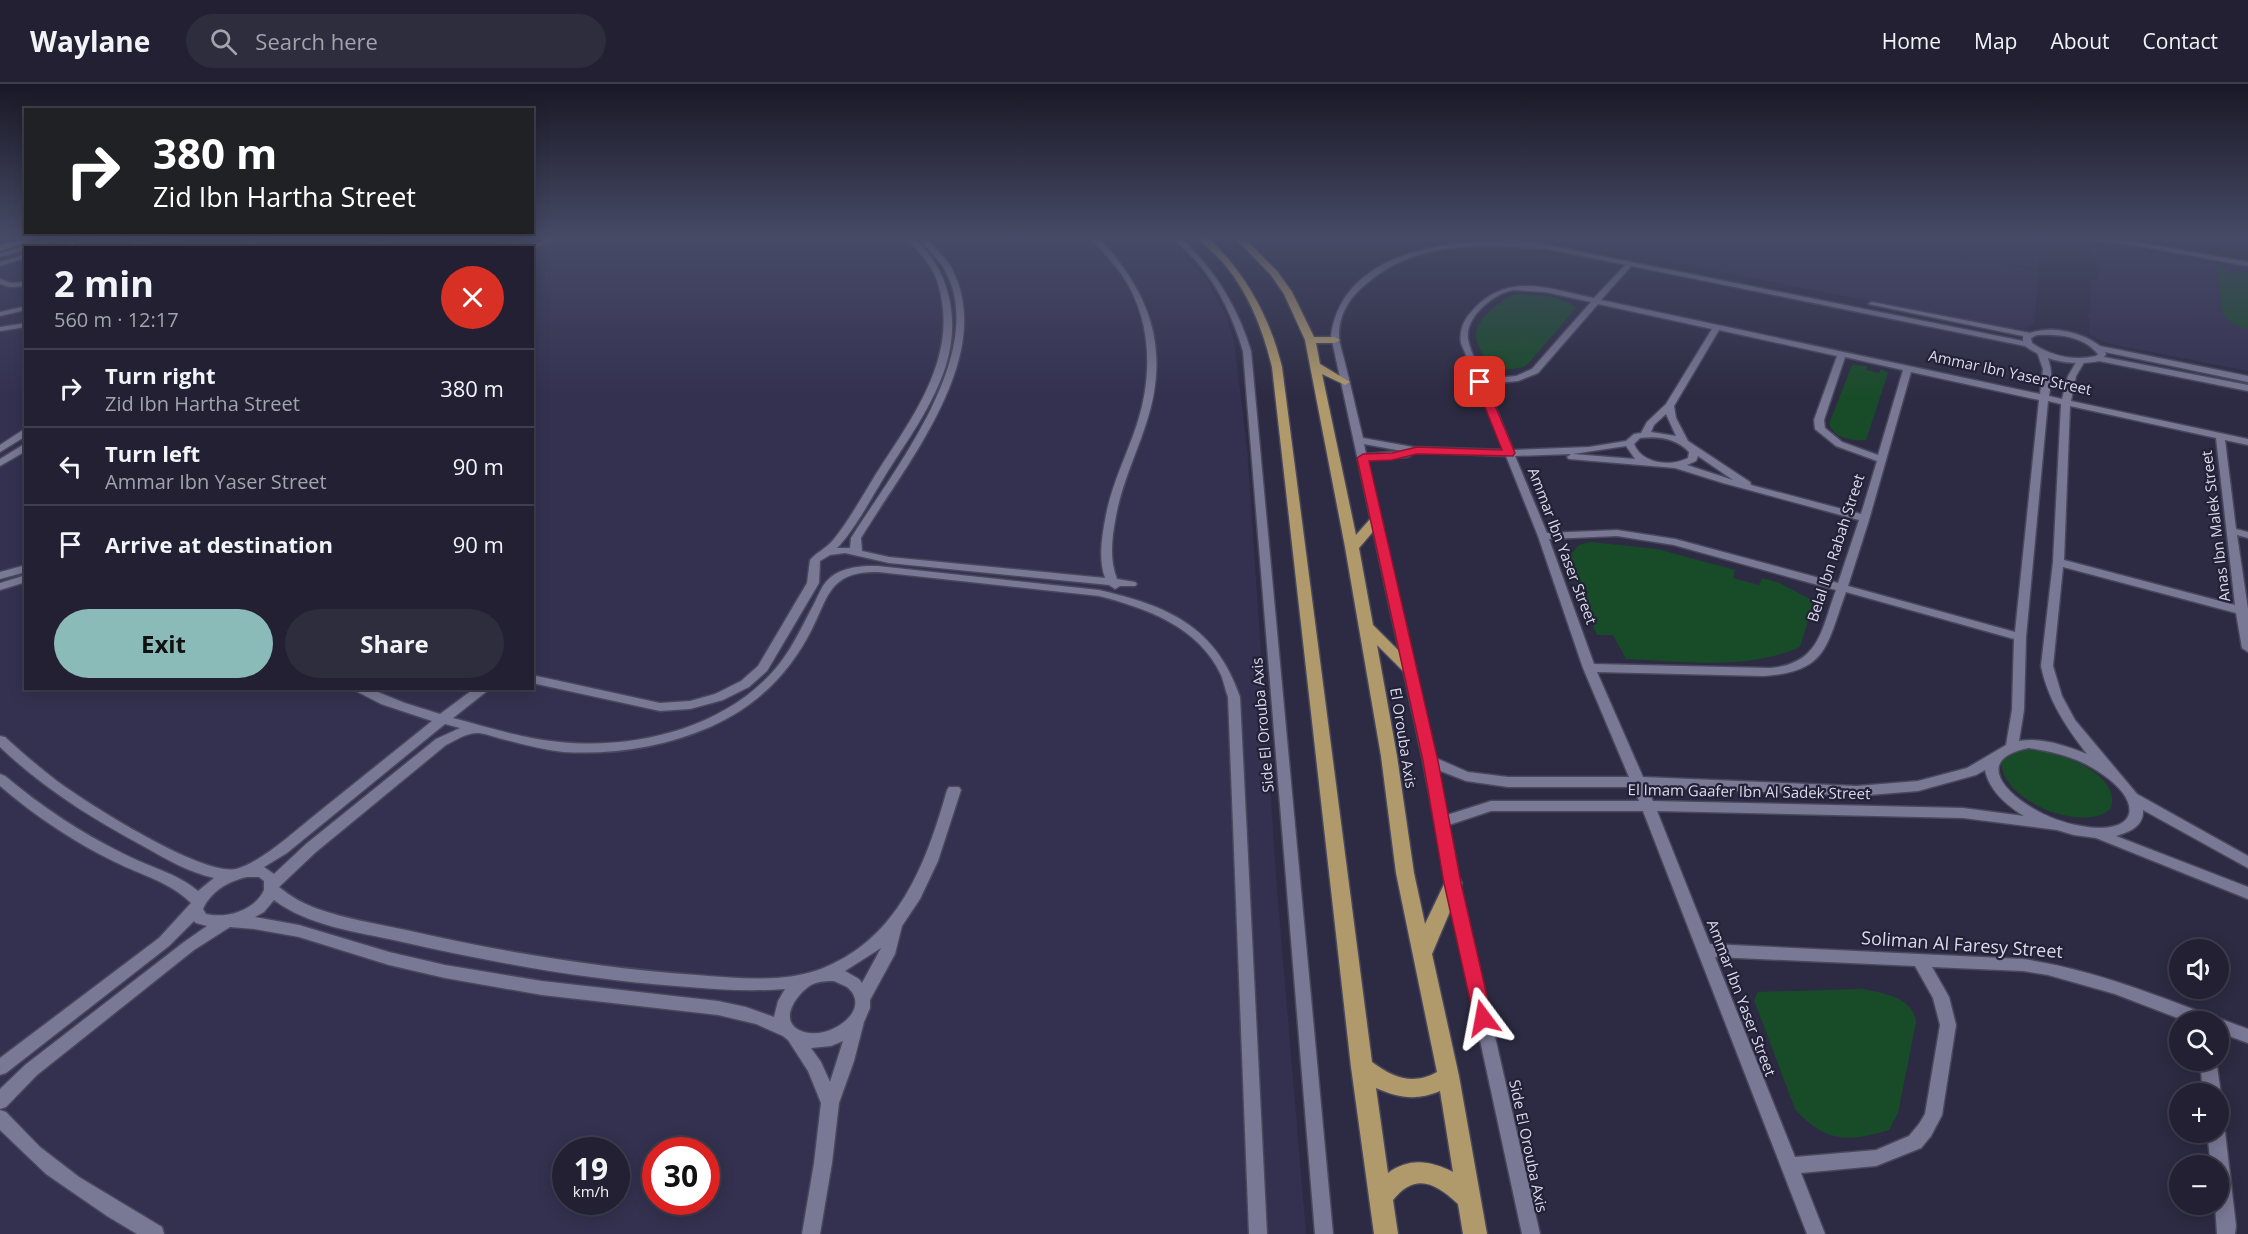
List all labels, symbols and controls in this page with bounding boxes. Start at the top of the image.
search box [186,14,606,68]
text: Waylane [30,22,150,60]
icon: search [207,25,240,58]
text: Search here [255,26,378,56]
text: Home [1882,27,1941,55]
text: Map [1974,27,2017,55]
text: About [2050,27,2110,55]
text: Contact [2143,27,2218,55]
text: 380 m [153,124,277,181]
icon: right [54,132,132,210]
text: Zid Ibn Hartha Street [153,178,416,215]
text: 2 min [54,259,154,308]
button: close [441,266,504,329]
text: 560 m · 12:17 [54,306,179,333]
street label: Ammar Ibn Yaser Street [1927,345,2094,399]
pin [1454,356,1505,407]
text: Turn right [105,360,216,390]
icon: arrive [1463,365,1496,398]
icon: right [54,372,87,405]
text: 380 m [440,373,504,403]
text: Zid Ibn Hartha Street [105,390,300,417]
text: Turn left [105,438,200,468]
street label: Anas Ibn Malek Street [2196,449,2234,603]
icon: left [54,450,87,483]
text: 90 m [453,451,504,481]
street label: Ammar Ibn Yaser Street [1524,464,1602,627]
text: Ammar Ibn Yaser Street [105,468,327,495]
street label: Belal Ibn Rabah Street [1802,471,1868,624]
icon: arrive [54,528,87,561]
text: Arrive at destination [105,529,333,559]
text: 90 m [453,529,504,559]
button: Exit [54,609,273,678]
button: Share [285,609,504,678]
street label: Side El Orouba Axis [1246,657,1278,793]
street label: El Orouba Axis [1386,686,1422,790]
street label: El Imam Gaafer Ibn Al Sadek Street [1627,779,1871,803]
street label: Ammar Ibn Yaser Street [1703,916,1781,1079]
street label: Soliman Al Faresy Street [1860,925,2064,963]
map controls [2169,939,2229,1215]
button: sound [2169,939,2229,999]
position arrow [1451,986,1515,1050]
button: search [2169,1011,2229,1071]
street label: Side El Orouba Axis [1505,1078,1553,1214]
button: + [2169,1083,2229,1143]
speed limit sign: 30 [642,1137,720,1215]
text: 19 [574,1148,608,1189]
button: − [2169,1155,2229,1215]
text: km/h [573,1181,609,1201]

